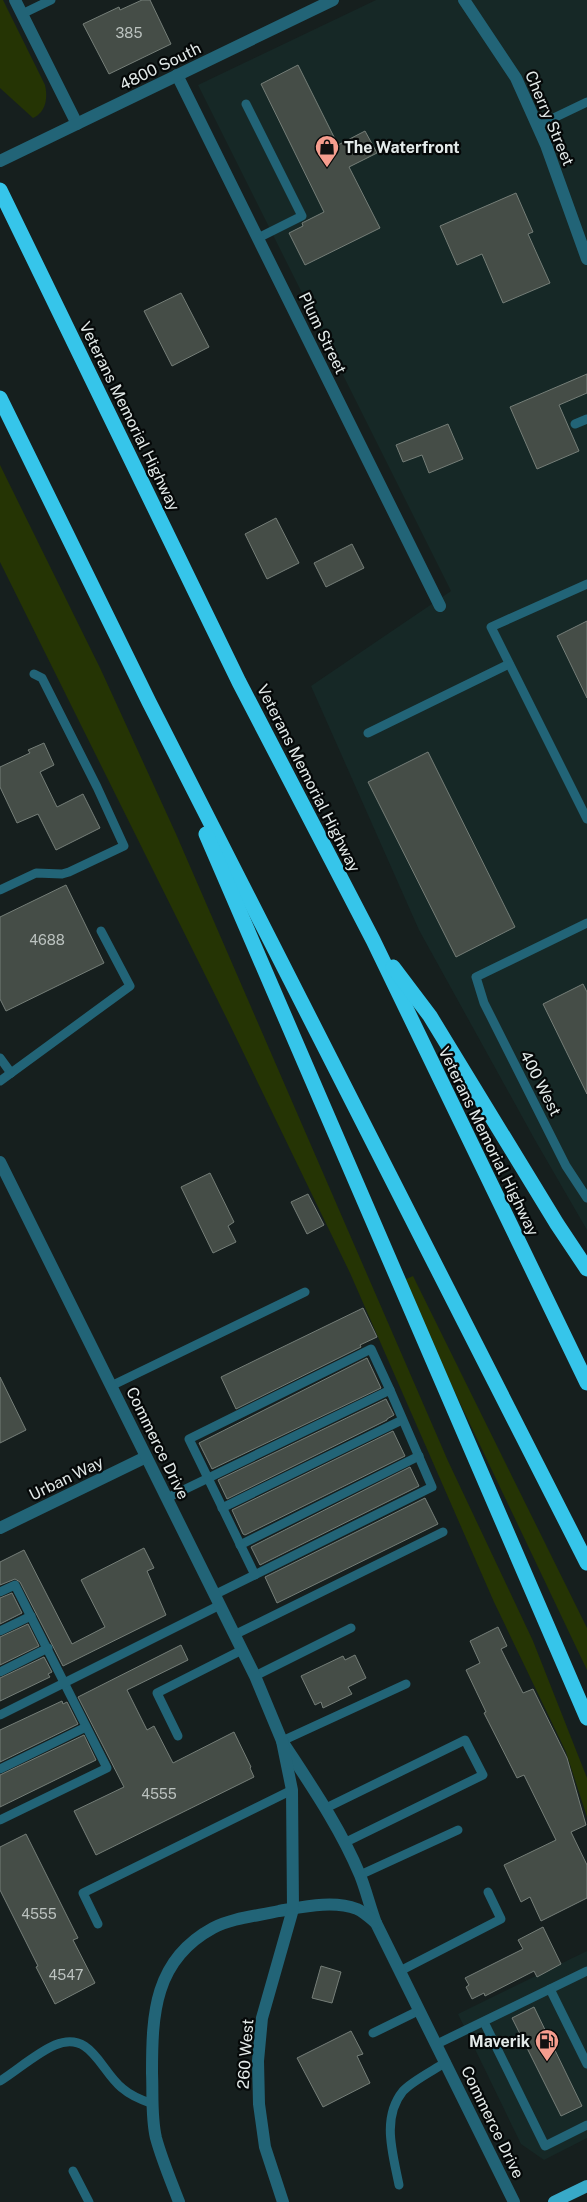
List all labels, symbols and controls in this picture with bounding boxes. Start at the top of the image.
house number: 385 [116,25,142,41]
street label: 4800 South [116,39,204,94]
street label: Cherry Street [521,68,578,168]
shop icon: The Waterfront [314,134,340,168]
place label: The Waterfront [344,138,460,157]
street label: Plum Street [295,289,351,377]
street label: Veterans Memorial Highway [75,319,184,514]
street label: Veterans Memorial Highway [253,681,364,876]
house number: 4688 [29,932,65,948]
street label: Veterans Memorial Highway [434,1044,543,1239]
street label: 400 West [516,1047,565,1119]
street label: Commerce Drive [122,1384,193,1503]
street label: Urban Way [26,1452,107,1505]
house number: 4555 [141,1786,177,1802]
house number: 4555 [21,1906,57,1922]
house number: 4547 [49,1967,83,1983]
street label: 260 West [234,2018,257,2090]
fuel station icon: Maverik [534,2028,560,2062]
place label: Maverik [469,2032,530,2051]
street label: Commerce Drive [457,2063,528,2182]

